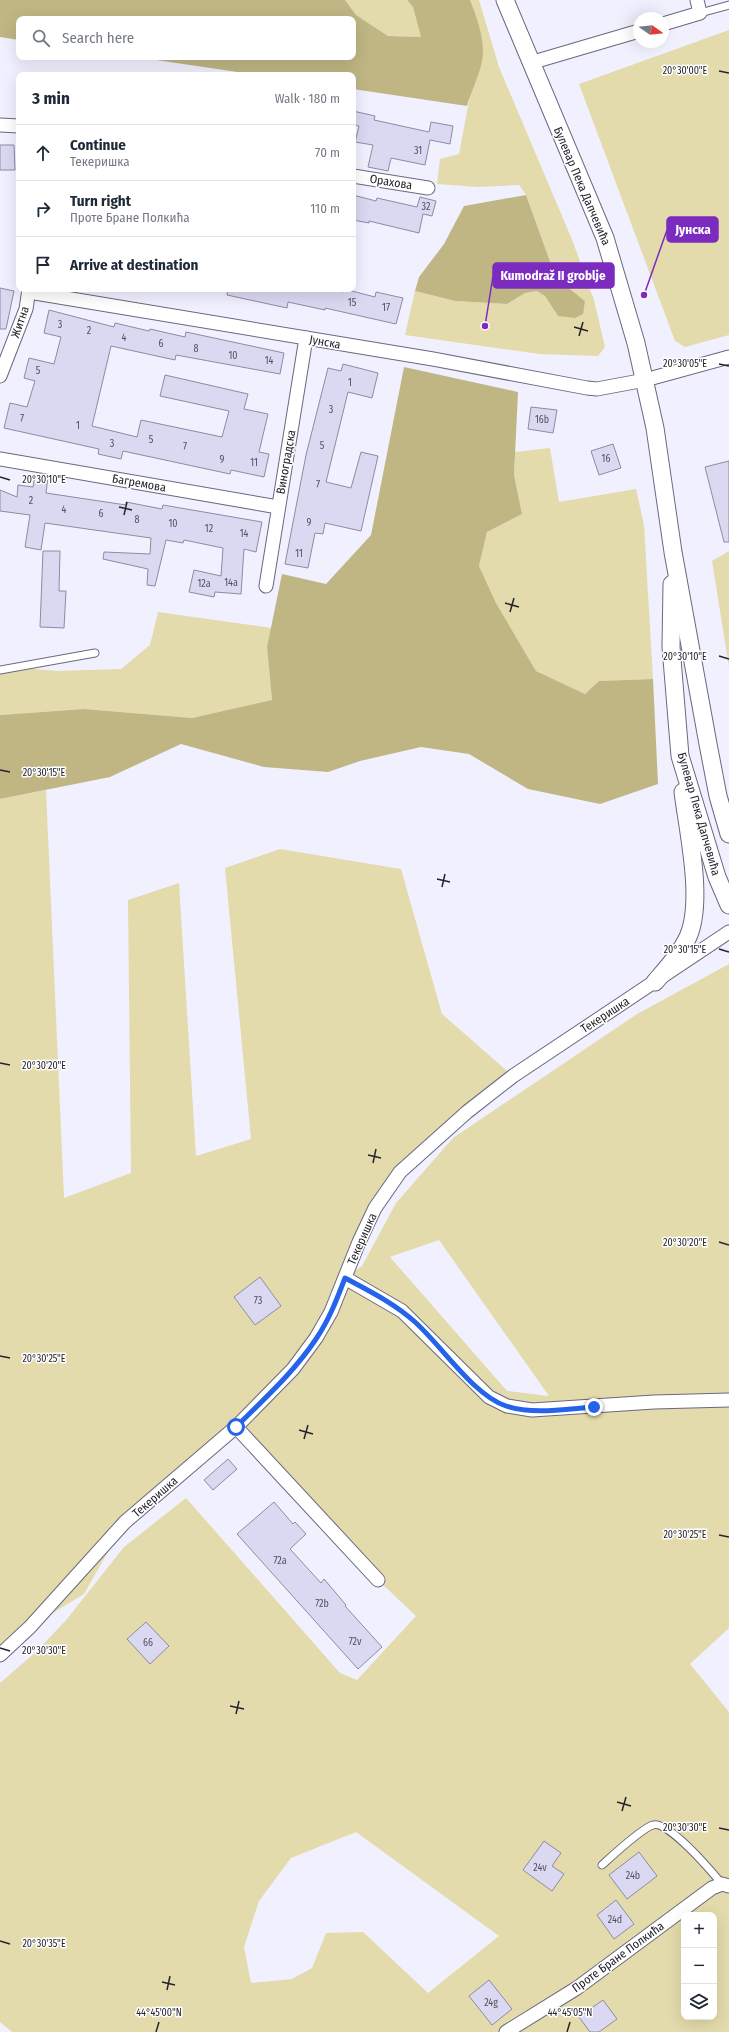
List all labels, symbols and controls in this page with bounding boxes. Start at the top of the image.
north arrow [633,12,669,48]
search box [16,16,356,60]
icon: search [30,27,52,49]
text: Search here [62,29,134,47]
text: 20°30'00"E [663,65,708,77]
text: 3 min [32,88,70,109]
text: Walk · 180 m [275,91,340,106]
street label: Булевар Пека Дапчевића [551,125,613,247]
text: Continue [70,136,126,154]
icon: ahead [32,142,54,164]
text: 70 m [315,145,340,160]
house number: 31 [414,145,422,157]
text: Текеришка [70,154,130,169]
street label: Орахова [369,172,413,192]
text: Turn right [70,192,131,210]
icon: right [32,198,54,220]
text: 110 m [310,201,340,216]
house number: 32 [422,201,431,213]
text: Проте Бране Полкића [70,210,190,225]
callout: Јунска [667,217,718,242]
text: Јунска [674,222,711,237]
icon: arrive [32,254,54,276]
text: Arrive at destination [70,256,198,274]
callout: Kumodraž II groblje [493,263,614,288]
text: Kumodraž II groblje [500,268,606,283]
house number: 15 [348,297,357,309]
house number: 17 [382,302,390,314]
street label: Житна [8,304,32,340]
house number: 3 [58,319,63,331]
house number: 2 [87,325,92,337]
house number: 4 [122,332,127,344]
street label: Јунска [308,332,342,352]
house number: 6 [159,338,164,350]
house number: 8 [194,343,199,355]
house number: 10 [228,350,238,362]
house number: 14 [265,355,274,367]
text: 20°30'05"E [663,358,707,370]
house number: 5 [36,365,41,377]
house number: 1 [348,377,352,389]
house number: 3 [329,404,334,416]
house number: 7 [20,413,24,425]
house number: 16b [535,414,549,426]
house number: 1 [76,420,80,432]
street label: Виноградска [273,429,299,495]
house number: 5 [149,434,154,446]
house number: 3 [110,438,115,450]
house number: 5 [320,440,325,452]
house number: 7 [183,441,187,453]
house number: 16 [602,453,610,465]
house number: 9 [220,454,225,466]
house number: 11 [250,457,258,469]
street label: Багремова [111,471,167,495]
text: 20°30'10"E [22,474,66,486]
house number: 7 [316,479,320,491]
house number: 2 [29,495,34,507]
house number: 4 [62,504,67,516]
house number: 6 [99,508,104,520]
house number: 8 [135,514,140,526]
house number: 9 [307,517,312,529]
house number: 10 [168,518,178,530]
house number: 12 [205,523,214,535]
house number: 14 [240,528,249,540]
house number: 11 [295,548,303,560]
house number: 14a [224,577,238,589]
house number: 12a [197,578,211,590]
text: 20°30'10"E [663,651,707,663]
street label: Булевар Пека Дапчевића [675,751,723,877]
text: 20°30'15"E [23,767,66,779]
text: 20°30'15"E [664,944,707,956]
street label: Текеришка [578,994,632,1036]
text: 20°30'20"E [22,1060,66,1072]
street label: Текеришка [344,1211,380,1267]
text: 20°30'20"E [663,1237,707,1249]
house number: 73 [254,1295,263,1307]
text: 20°30'25"E [22,1353,66,1365]
route end [585,1398,603,1416]
route start [227,1418,245,1436]
street label: Текеришка [130,1474,180,1520]
text: 20°30'25"E [663,1529,707,1541]
house number: 72a [273,1555,287,1567]
house number: 72b [315,1598,329,1610]
house number: 72v [349,1636,362,1648]
house number: 66 [143,1637,153,1649]
text: 20°30'30"E [22,1645,66,1657]
text: 20°30'30"E [663,1822,707,1834]
house number: 24v [533,1862,547,1874]
house number: 24b [626,1870,640,1882]
map controls [681,1912,717,2020]
button: + [681,1912,717,1948]
house number: 24d [608,1914,622,1926]
street label: Проте Бране Полкића [569,1919,667,1995]
text: 20°30'35"E [22,1938,66,1950]
button: − [681,1948,717,1984]
button: layers [681,1984,717,2020]
house number: 24g [484,1997,498,2009]
text: 44°45'00"N [136,2007,182,2019]
text: 44°45'05"N [548,2007,592,2019]

